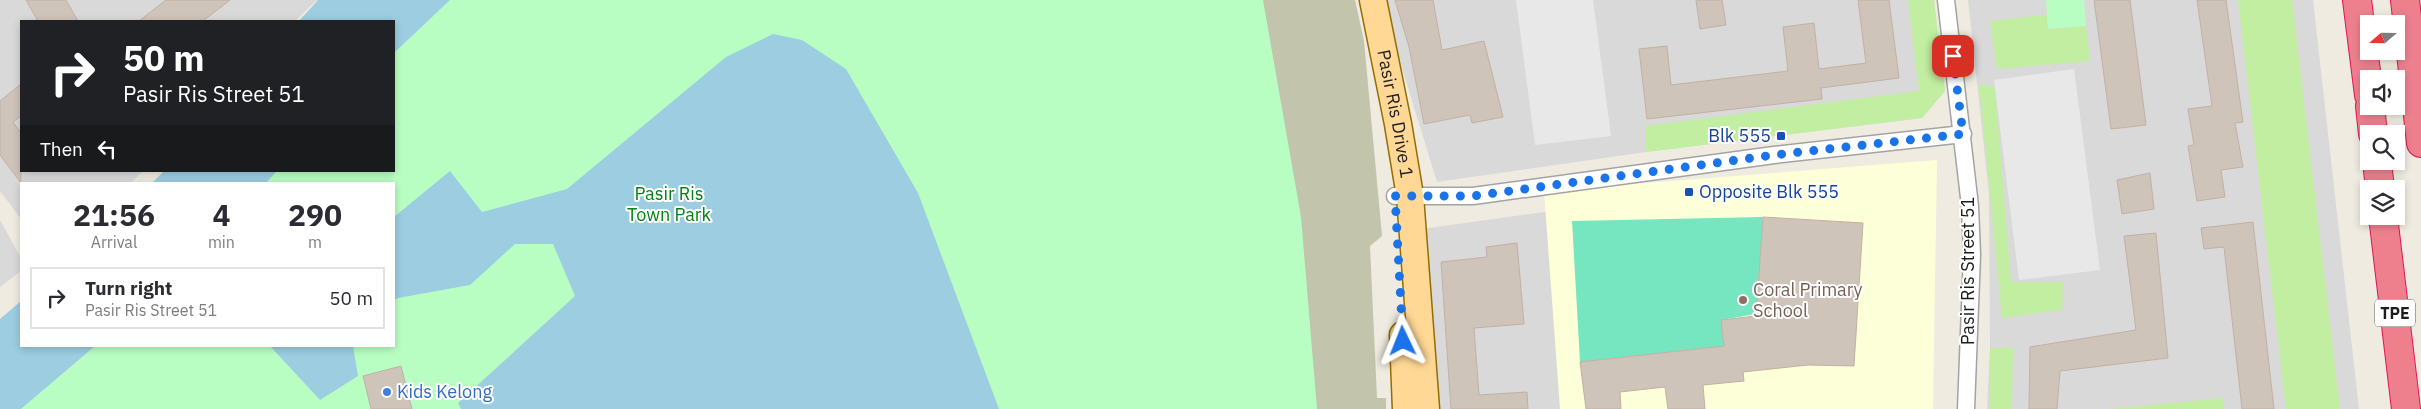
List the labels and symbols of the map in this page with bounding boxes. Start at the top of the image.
north arrow [2360,15,2405,60]
pin [1932,35,1974,77]
street label: Pasir Ris Drive 1 [1372,47,1419,180]
place label: Blk 555 [1708,124,1771,147]
marker: Blk 555 [1775,130,1787,142]
place label: Opposite Blk 555 [1699,180,1839,203]
park label: Pasir Ris Town Park [627,182,711,226]
marker: Opposite Blk 555 [1683,186,1695,198]
street label: Pasir Ris Street 51 [1956,197,1979,345]
place label: Coral Primary School [1753,278,1862,322]
marker: Coral Primary School [1737,294,1749,306]
road number: TPE [2375,300,2415,326]
position arrow [1376,314,1428,366]
place label: Kids Kelong [397,380,492,403]
marker: Kids Kelong [381,386,393,398]

